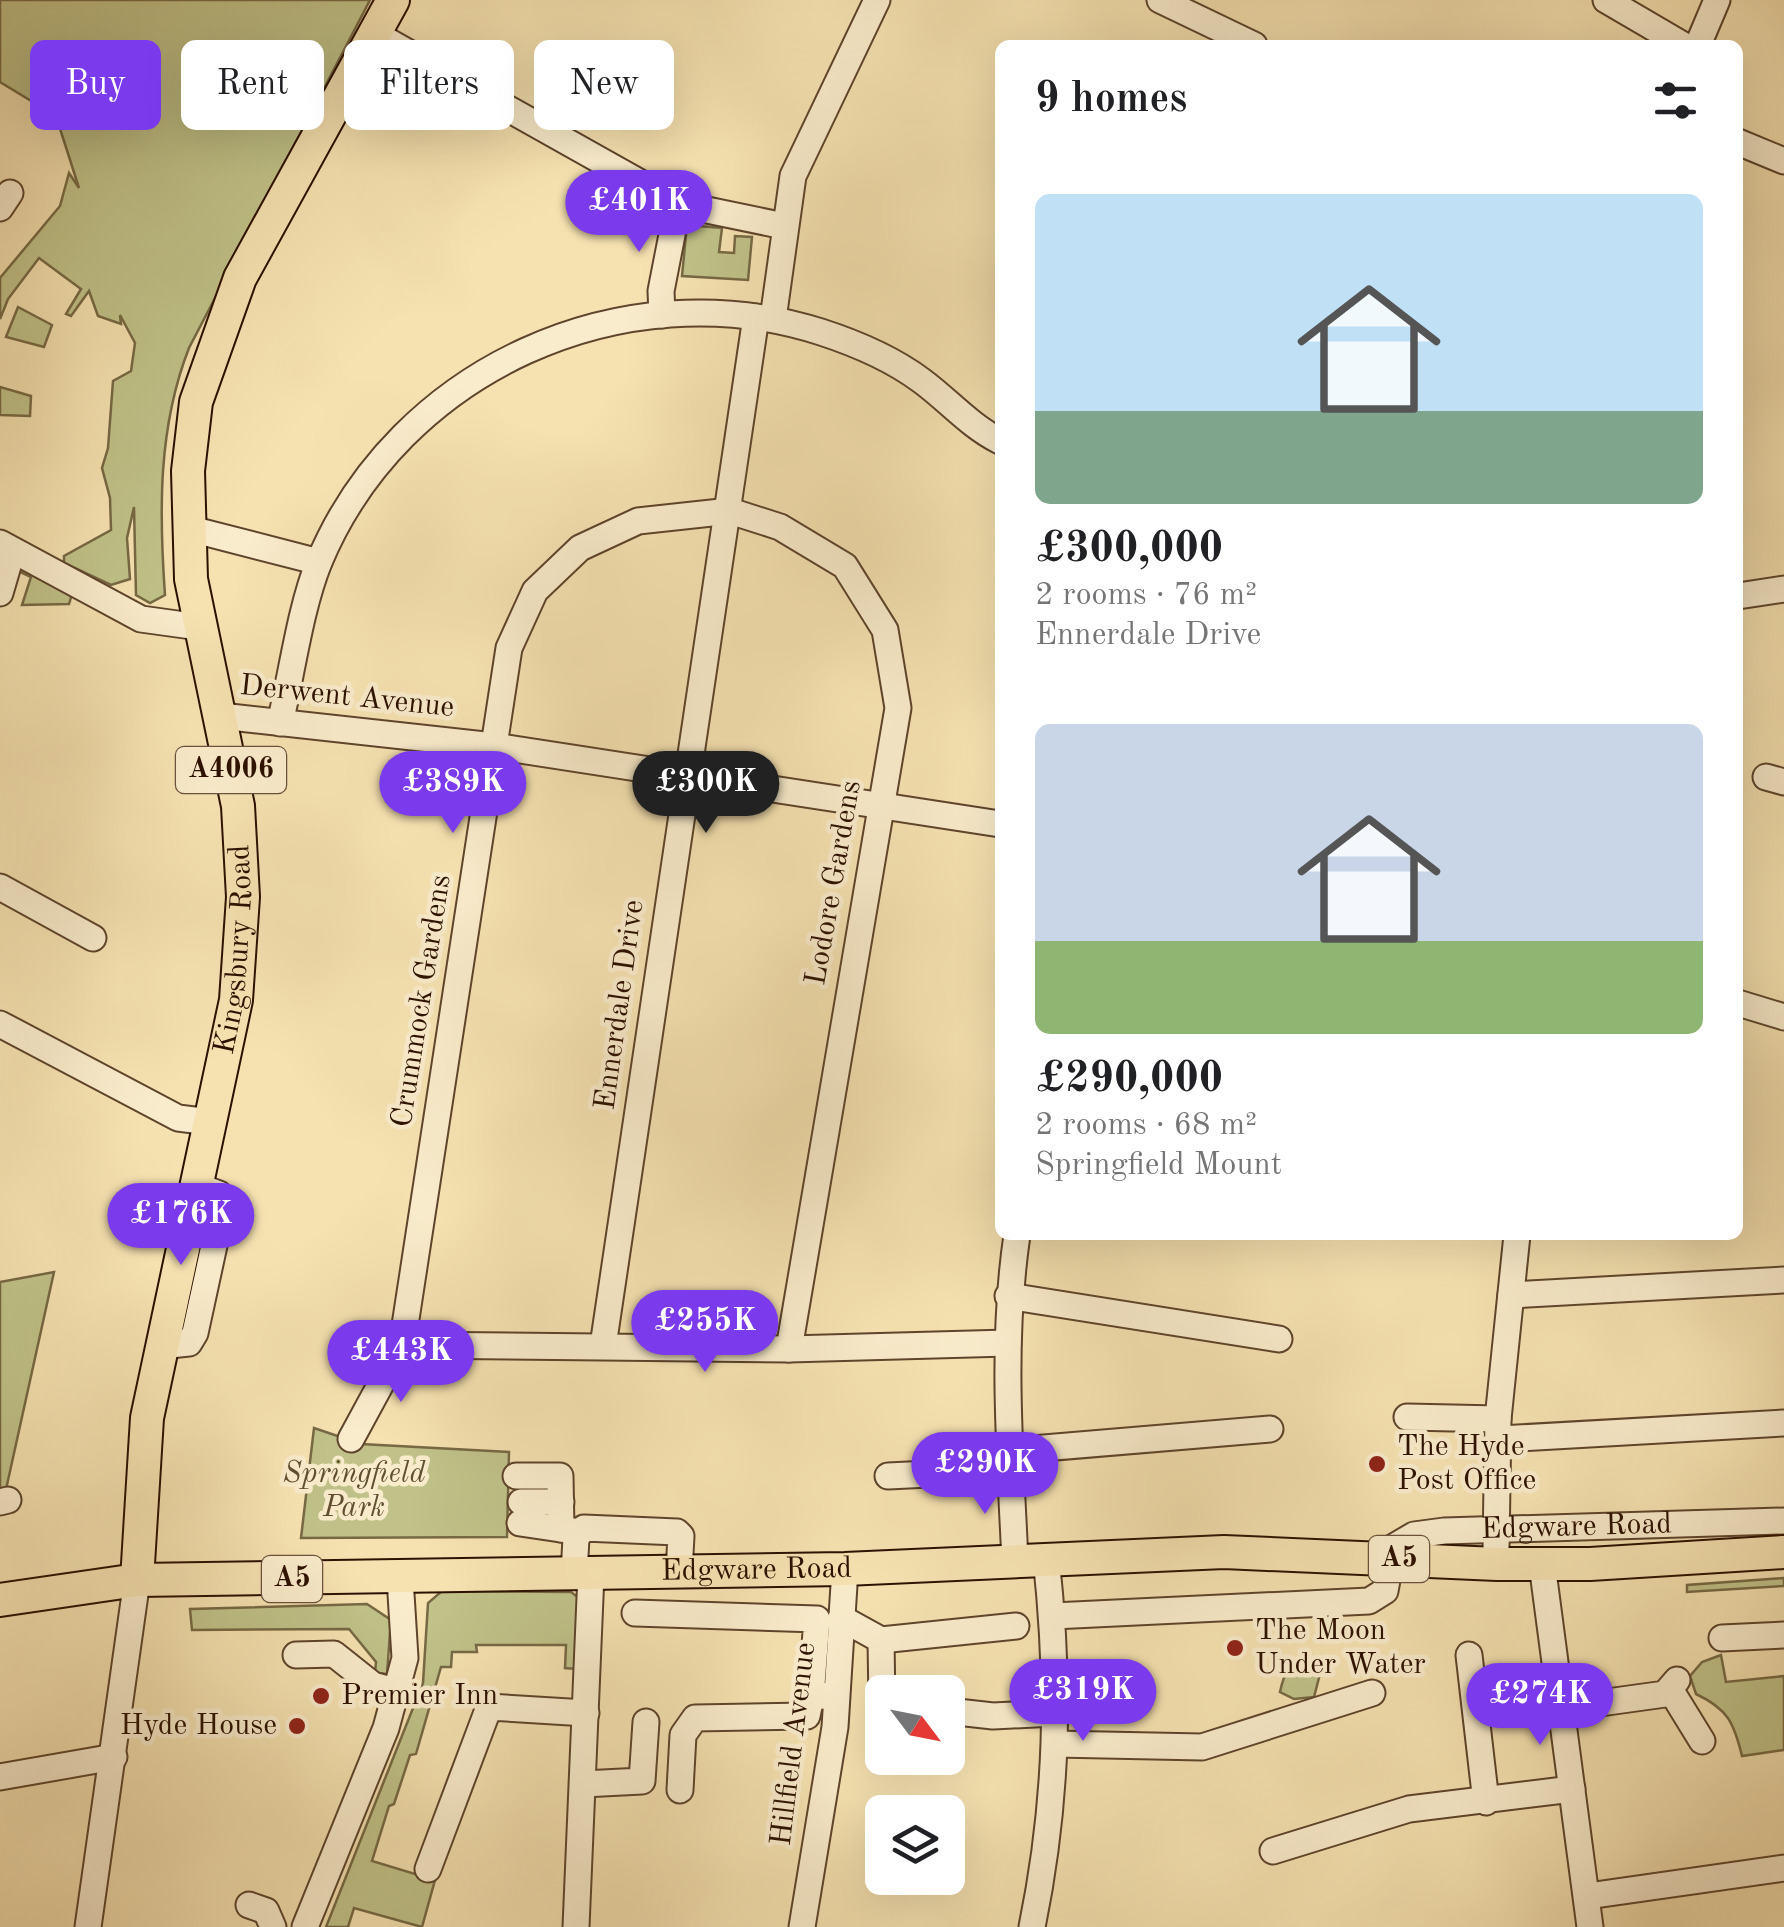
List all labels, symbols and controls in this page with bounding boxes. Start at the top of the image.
chip: Buy [30,40,161,130]
chip: Rent [181,40,324,130]
chip: Filters [344,40,514,130]
chip: New [534,40,674,130]
icon: filters [1648,73,1703,128]
text: 9 homes [1035,79,1187,121]
pin: £401K [569,170,709,255]
text: £401K [587,186,691,218]
icon: home [1279,259,1459,439]
text: £300,000 [1035,529,1223,571]
text: 2 rooms · 76 m² [1035,580,1257,612]
text: Ennerdale Drive [1035,620,1261,652]
street label: Derwent Avenue [238,671,456,723]
road number: A4006 [176,747,286,793]
pin: £389K [383,751,523,836]
pin: £300K [636,751,776,836]
text: £389K [401,767,505,799]
text: £300K [654,767,758,799]
street label: Lodore Gardens [801,778,867,988]
icon: home [1279,789,1459,969]
street label: Kingsbury Road [210,844,258,1057]
street label: Crummock Gardens [387,873,457,1129]
street label: Ennerdale Drive [590,898,650,1112]
text: £290,000 [1035,1059,1223,1101]
text: 2 rooms · 68 m² [1035,1110,1257,1142]
text: Springfield Mount [1035,1150,1282,1182]
pin: £176K [111,1183,251,1268]
text: £176K [129,1199,233,1231]
pin: £255K [635,1290,775,1375]
text: £255K [653,1306,757,1338]
pin: £443K [331,1320,471,1405]
text: £443K [349,1336,453,1368]
pin: £290K [915,1432,1055,1517]
place label: The Hyde Post Office [1397,1432,1536,1496]
text: £290K [933,1448,1037,1480]
marker: The Hyde Post Office [1366,1453,1388,1475]
park label: Springfield Park [283,1459,426,1523]
street label: Edgware Road [1480,1509,1672,1545]
road number: A5 [1369,1536,1429,1582]
street label: Edgware Road [661,1554,852,1587]
road number: A5 [262,1556,322,1602]
place label: The Moon Under Water [1255,1616,1426,1680]
marker: The Moon Under Water [1224,1637,1246,1659]
street label: Hillfield Avenue [767,1640,821,1848]
pin: £319K [1013,1659,1153,1744]
pin: £274K [1470,1663,1610,1748]
north arrow [865,1675,965,1775]
map controls [865,1675,965,1895]
text: £319K [1031,1675,1135,1707]
text: £274K [1488,1679,1592,1711]
place label: Premier Inn [341,1681,498,1711]
marker: Premier Inn [310,1685,332,1707]
place label: Hyde House [120,1711,277,1741]
marker: Hyde House [286,1715,308,1737]
button: layers [865,1795,965,1895]

